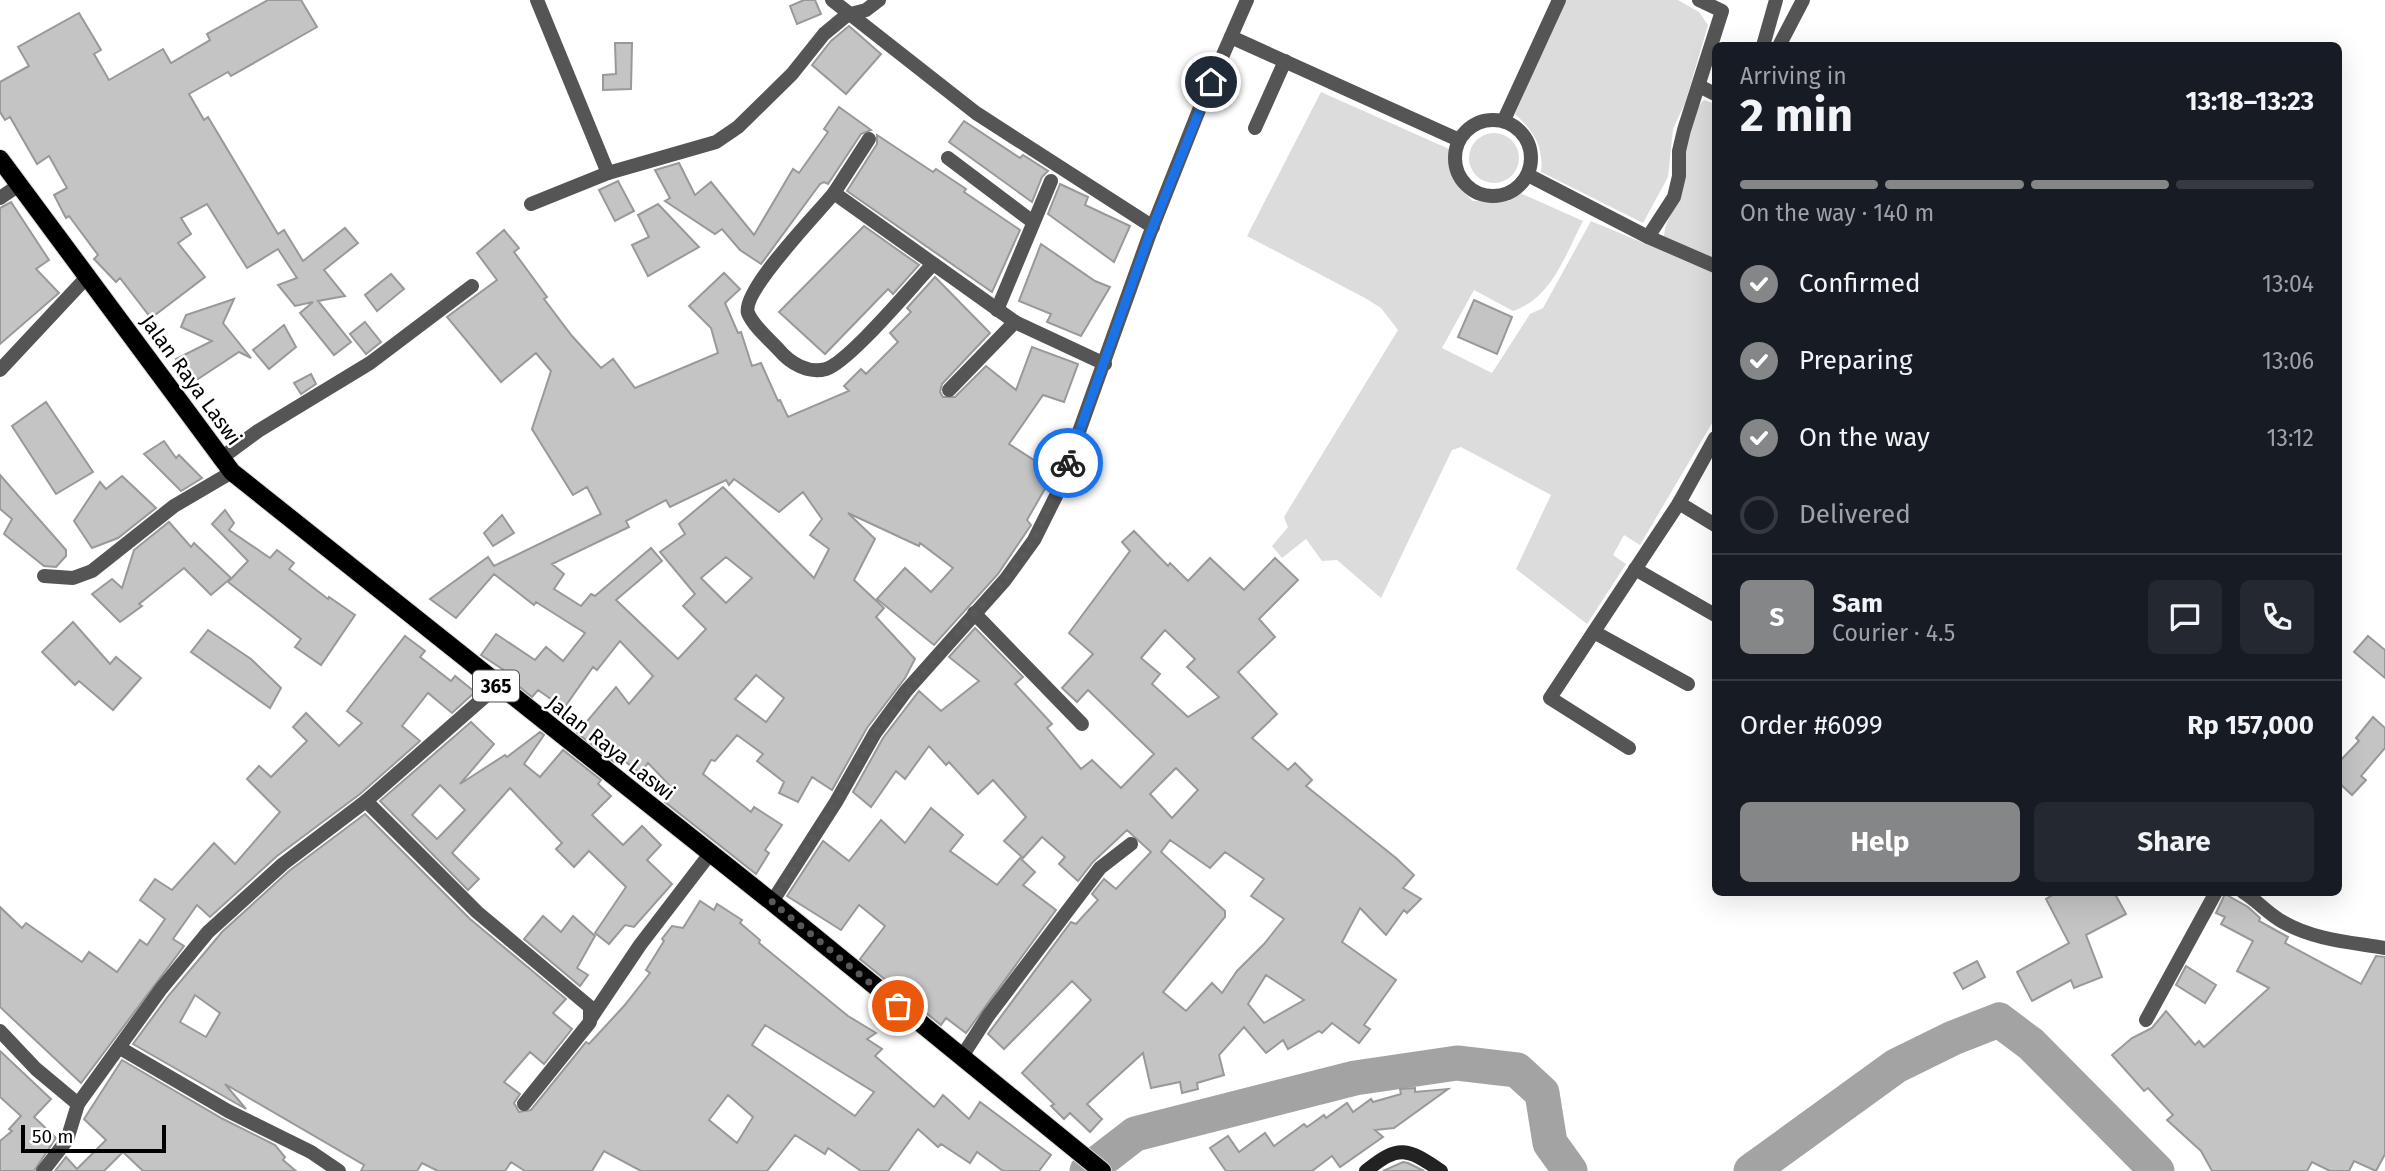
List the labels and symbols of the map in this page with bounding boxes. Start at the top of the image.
pin [1181,52,1241,112]
street label: Jalan Raya Laswi [135,309,247,451]
courier [1033,428,1103,498]
road number: 365 [473,670,519,702]
street label: Jalan Raya Laswi [542,690,680,806]
pin [868,976,928,1036]
scale bar [21,1122,166,1154]

